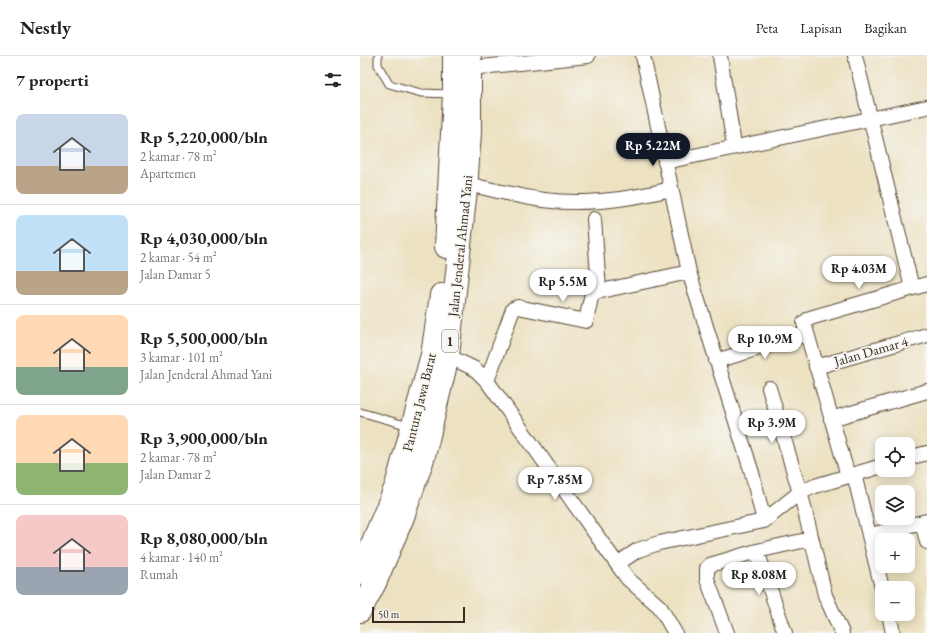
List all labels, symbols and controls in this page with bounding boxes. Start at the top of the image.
text: Nestly [20,15,71,40]
text: Peta [756,19,778,37]
text: Lapisan [800,19,842,37]
text: Bagikan [864,19,907,37]
text: 7 properti [16,69,89,91]
icon: filters [322,69,344,91]
text: Rp 5,220,000/bln [140,126,268,148]
icon: home [48,130,96,178]
pin: Rp 5.22M [612,133,694,167]
text: Rp 5.22M [625,137,681,154]
text: 2 kamar · 78 m² [140,148,217,165]
text: Apartemen [140,165,196,182]
street label: Jalan Jenderal Ahmad Yani [444,174,476,319]
text: Rp 4,030,000/bln [140,227,268,249]
icon: home [48,231,96,279]
text: 2 kamar · 54 m² [140,249,217,266]
pin: Rp 4.03M [818,256,900,290]
text: Rp 4.03M [831,260,887,277]
text: Jalan Damar 5 [140,266,211,283]
pin: Rp 5.5M [526,269,600,303]
text: Rp 5.5M [538,273,588,290]
pin: Rp 10.9M [724,326,806,360]
text: Rp 5,500,000/bln [140,327,268,349]
road number: 1 [442,330,458,352]
text: Rp 10.9M [737,330,793,347]
icon: home [48,331,96,379]
street label: Jalan Damar 4 [831,332,910,370]
text: 3 kamar · 101 m² [140,349,223,366]
street label: Pantura Jawa Barat [398,350,440,453]
text: Jalan Jenderal Ahmad Yani [140,366,272,383]
pin: Rp 3.9M [735,410,809,444]
text: Rp 3.9M [747,414,797,431]
text: Rp 3,900,000/bln [140,427,268,449]
icon: home [48,431,96,479]
map controls [875,437,915,621]
button: locate [875,437,915,477]
text: 2 kamar · 78 m² [140,449,217,466]
text: Jalan Damar 2 [140,466,211,483]
pin: Rp 7.85M [514,467,596,501]
text: Rp 7.85M [527,471,583,488]
button: layers [875,485,915,525]
text: Rp 8,080,000/bln [140,527,268,549]
icon: home [48,531,96,579]
button: + [875,533,915,573]
text: 4 kamar · 140 m² [140,549,223,566]
pin: Rp 8.08M [718,562,800,596]
text: Rumah [140,566,178,583]
text: Rp 8.08M [731,566,787,583]
button: − [875,581,915,621]
scale bar [372,605,465,624]
text: 50 m [378,607,399,621]

